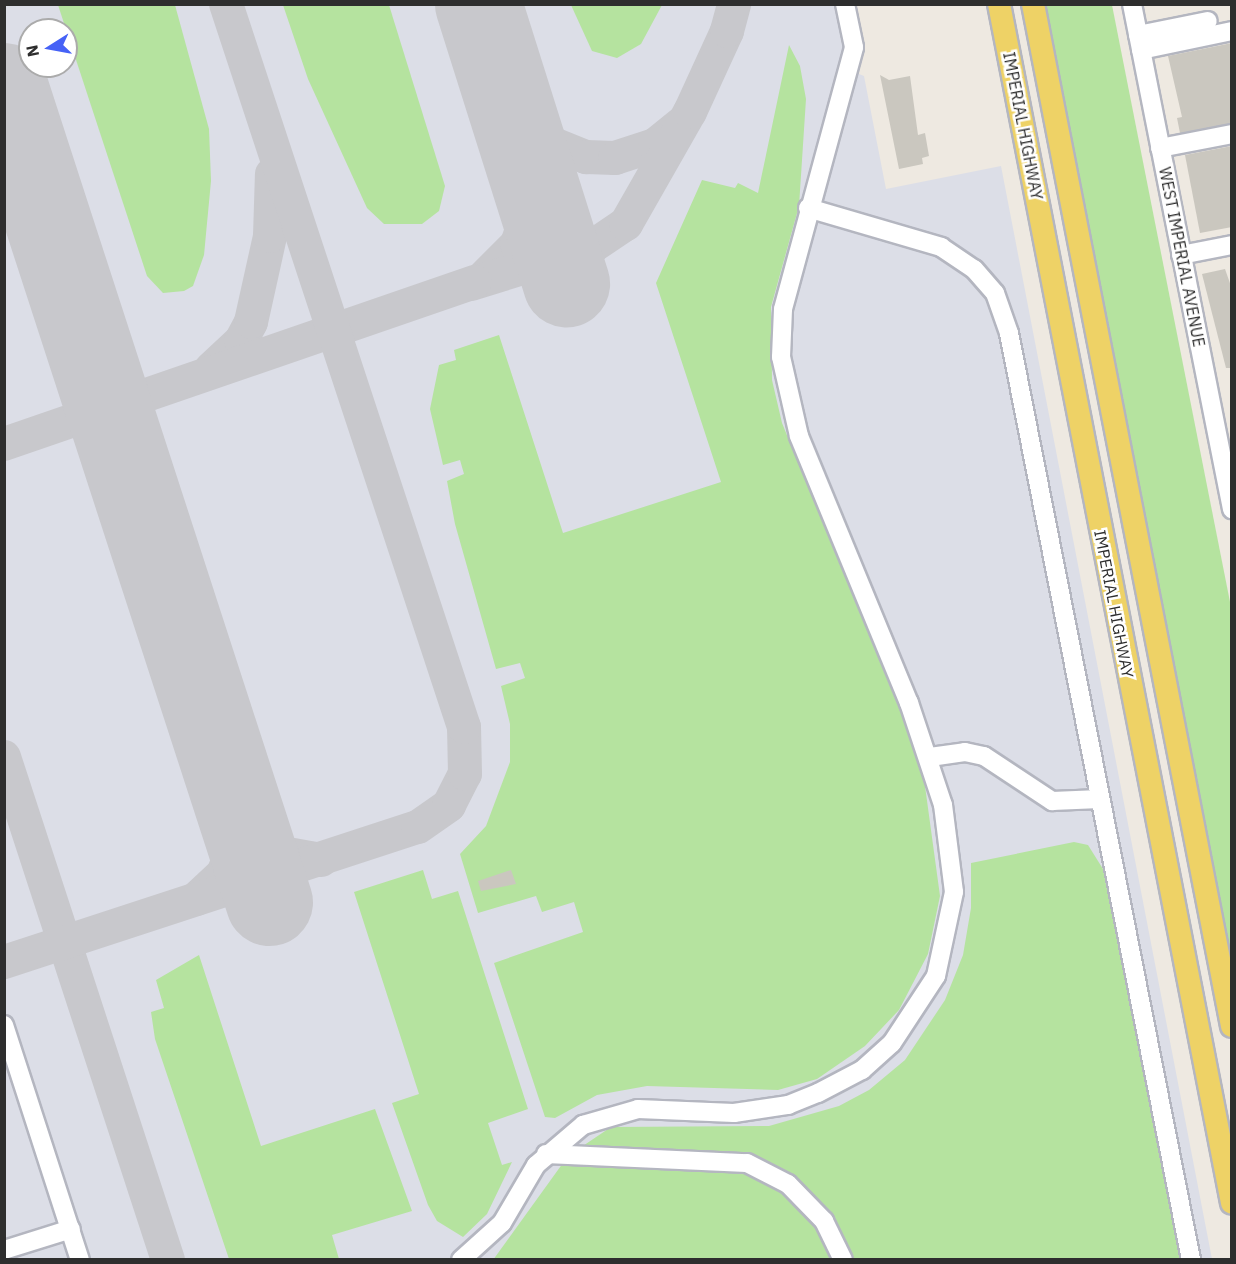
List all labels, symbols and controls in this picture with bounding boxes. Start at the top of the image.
north arrow [18,18,78,78]
text: N [21,43,43,59]
street label: IMPERIAL HIGHWAY [999,50,1047,202]
street label: WEST IMPERIAL AVENUE [1155,165,1209,349]
street label: IMPERIAL HIGHWAY [1090,528,1138,680]

